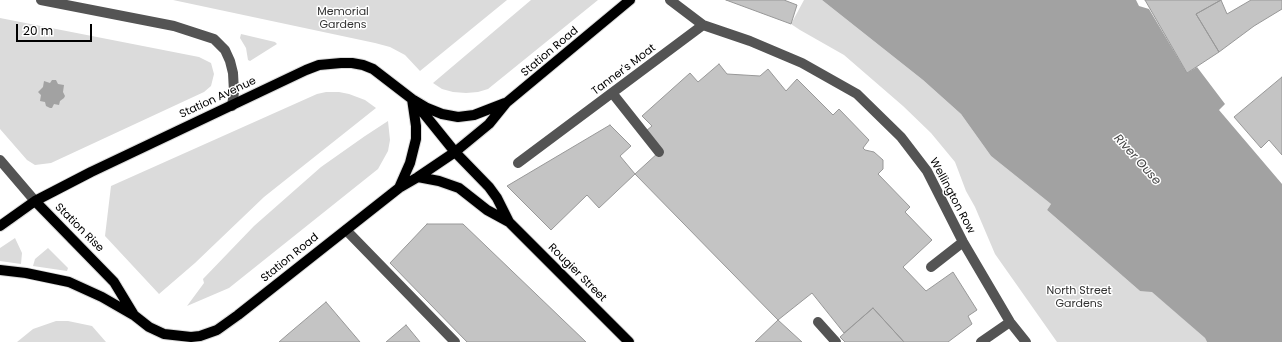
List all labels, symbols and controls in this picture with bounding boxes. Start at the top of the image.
park label: Memorial Gardens [317,5,369,31]
scale bar [18,16,94,42]
text: 20 m [23,22,53,39]
street label: Station Road [519,24,581,80]
street label: Tanner's Moat [589,42,659,98]
street label: Station Avenue [178,74,258,122]
water label: River Ouse [1110,132,1164,188]
street label: Wellington Row [926,156,978,236]
street label: Station Rise [52,201,106,255]
street label: Station Road [259,231,321,285]
street label: Rougier Street [545,241,609,305]
park label: North Street Gardens [1046,284,1112,310]

